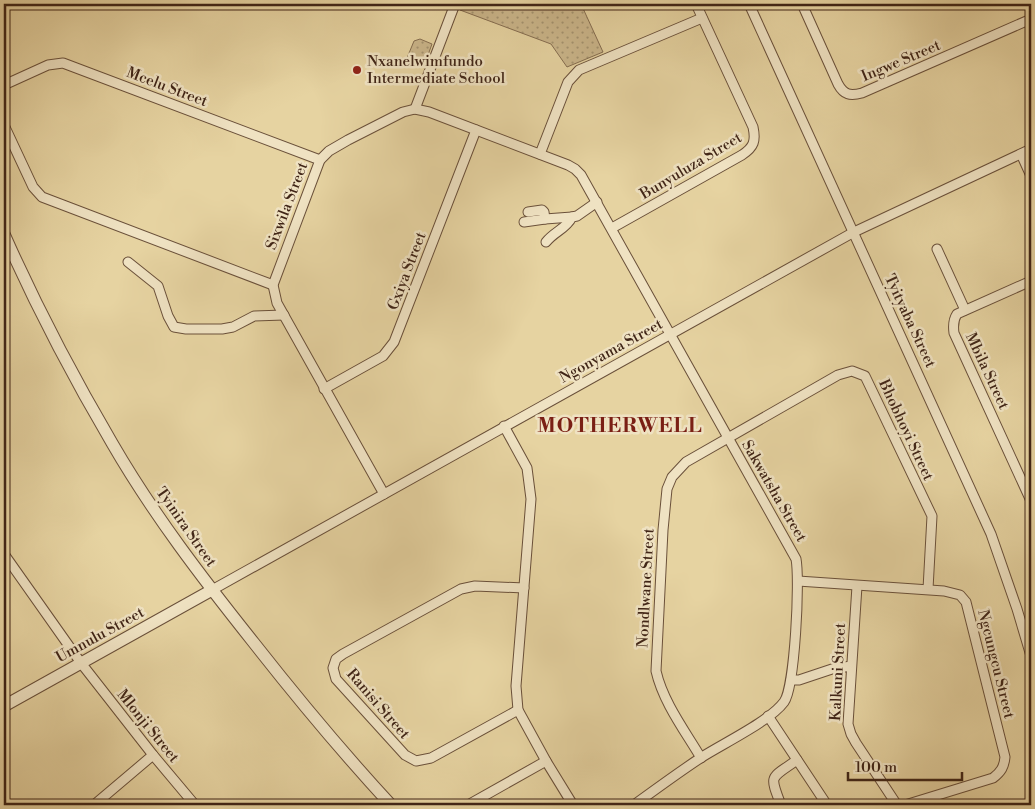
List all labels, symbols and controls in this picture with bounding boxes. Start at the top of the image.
street label: Ingwe Street [859,36,944,86]
place label: Nxanelwimfundo Intermediate School [367,52,506,88]
street label: Mcelu Street [124,63,211,111]
marker: Nxanelwimfundo Intermediate School [351,64,363,76]
street label: Bunyuluza Street [636,128,746,204]
street label: Sixwila Street [262,159,313,252]
street label: Gxiya Street [383,229,431,313]
street label: Tyityaba Street [880,271,940,372]
street label: Ngonyama Street [556,314,667,387]
street label: Mbila Street [961,330,1013,413]
street label: Bhobhoyi Street [874,375,938,484]
district label: MOTHERWELL [537,414,703,439]
street label: Sakwatsha Street [737,437,811,546]
street label: Tyinira Street [151,483,221,571]
street label: Nondlwane Street [633,527,659,648]
street label: Umnulu Street [52,603,148,667]
street label: Ngcungcu Street [973,607,1019,721]
street label: Kalkuni Street [826,622,850,721]
street label: Ranisi Street [342,665,414,744]
street label: Mlonji Street [113,686,184,767]
scale bar [848,749,961,781]
text: 100 m [855,758,897,777]

